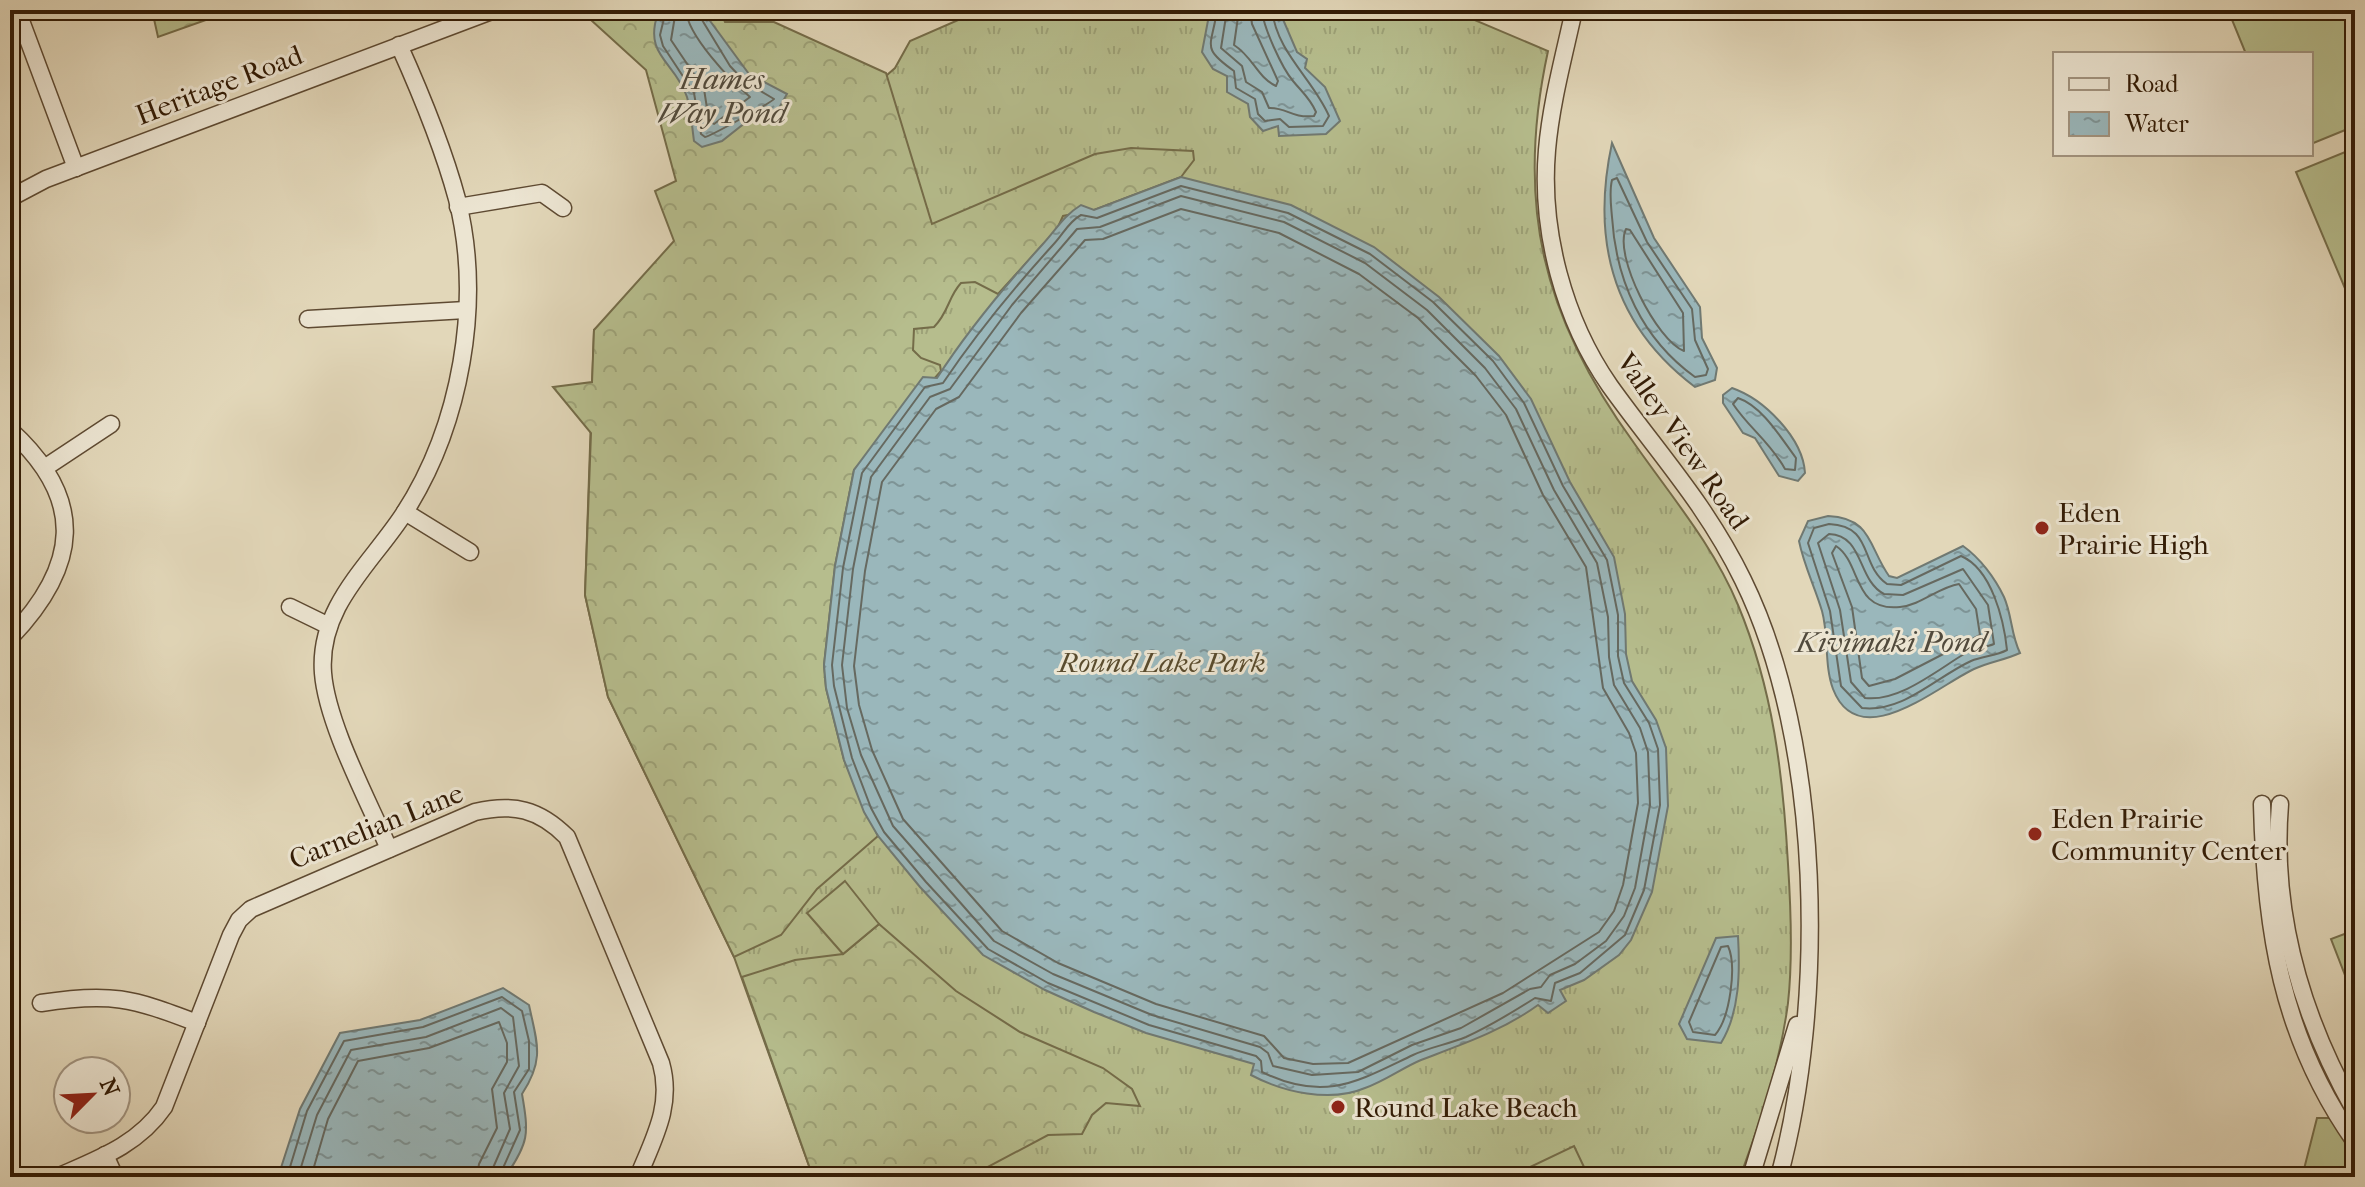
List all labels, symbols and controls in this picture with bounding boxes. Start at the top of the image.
street label: Heritage Road [131,38,308,132]
legend [2053,52,2313,156]
water label: Hames Way Pond [658,62,790,131]
text: Road [2125,70,2179,98]
text: Water [2124,110,2189,138]
street label: Valley View Road [1609,345,1757,536]
place label: Eden Prairie High [2058,496,2209,561]
marker: Eden Prairie High [2033,519,2051,537]
water label: Kivimaki Pond [1794,625,1990,660]
park label: Round Lake Park [1056,646,1266,679]
street label: Carnelian Lane [284,776,468,876]
place label: Eden Prairie Community Center [2051,802,2286,867]
marker: Eden Prairie Community Center [2026,825,2044,843]
north arrow [52,1055,132,1135]
text: N [94,1074,125,1100]
place label: Round Lake Beach [1354,1091,1578,1124]
marker: Round Lake Beach [1329,1098,1347,1116]

